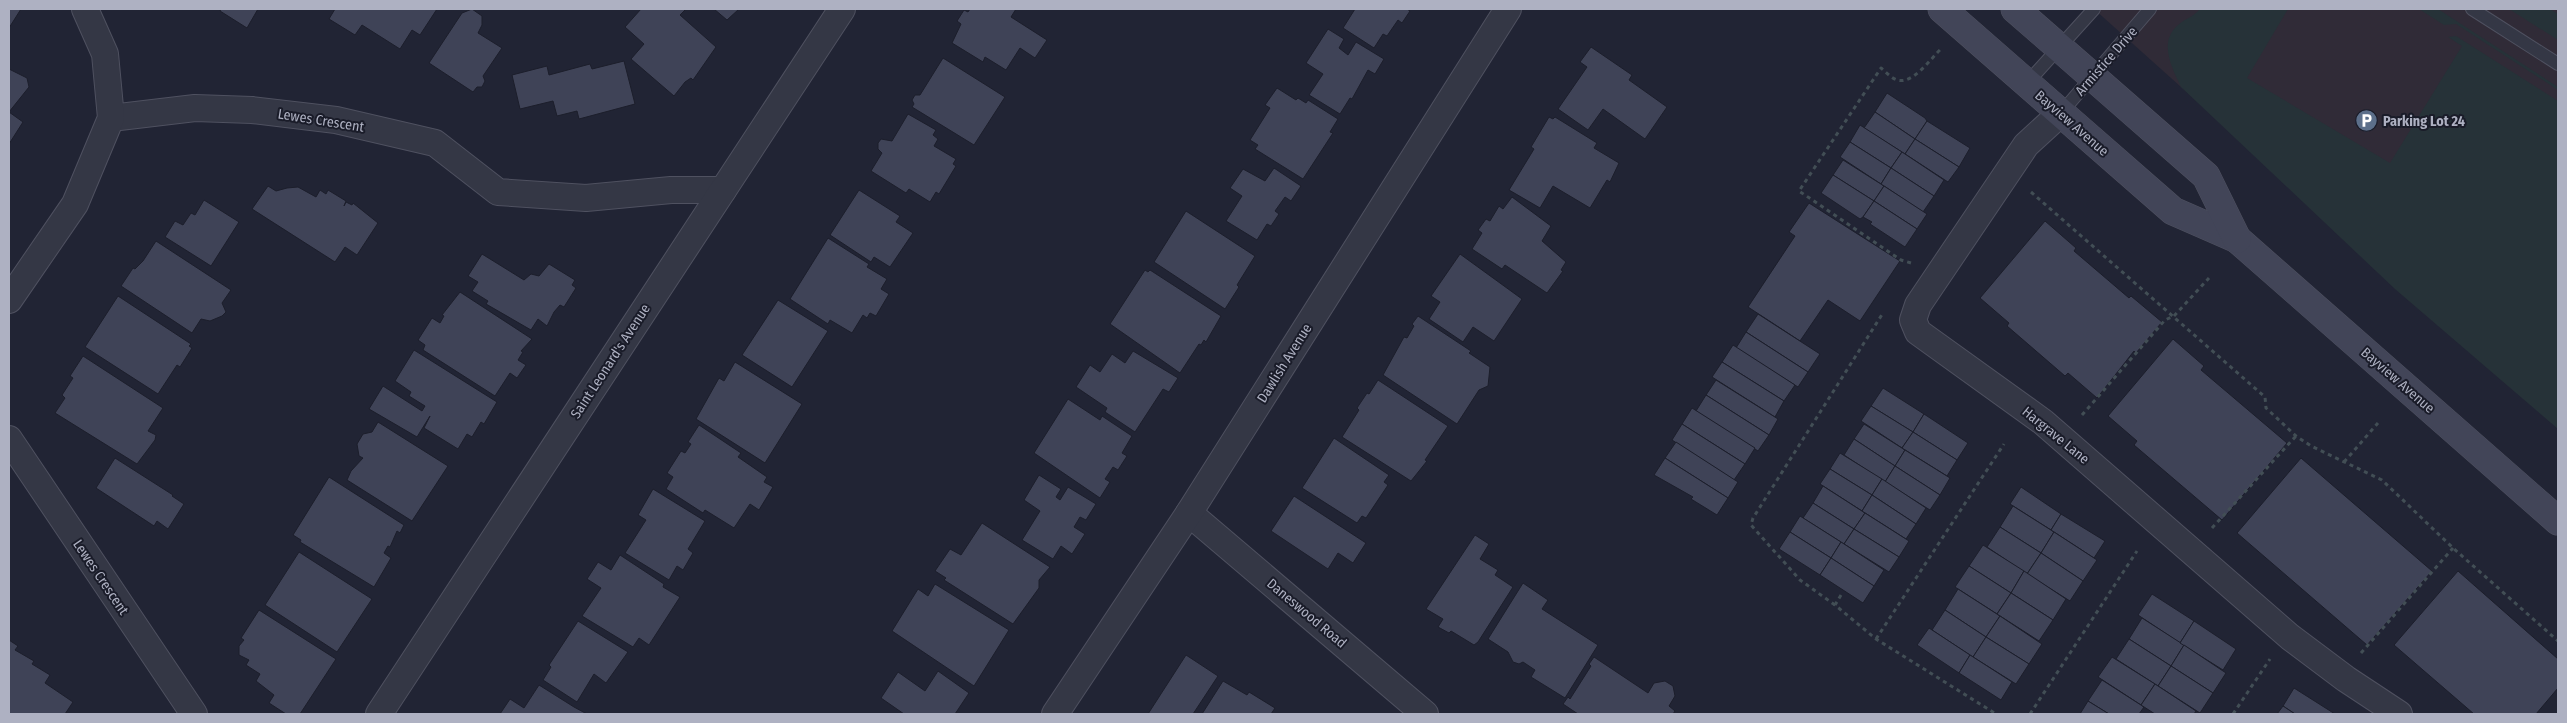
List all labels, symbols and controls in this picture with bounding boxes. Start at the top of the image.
street label: Armistice Drive [2072,23,2141,99]
street label: Bayview Avenue [2031,87,2112,160]
street label: Lewes Crescent [277,105,366,136]
parking icon: Parking Lot 24 [2355,109,2379,133]
place label: Parking Lot 24 [2383,113,2465,130]
street label: Saint Leonard's Avenue [567,301,654,422]
street label: Dawlish Avenue [1253,321,1315,406]
street label: Bayview Avenue [2357,344,2438,417]
street label: Hargrave Lane [2019,403,2093,468]
street label: Lewes Crescent [69,536,132,618]
street label: Daneswood Road [1263,575,1350,652]

